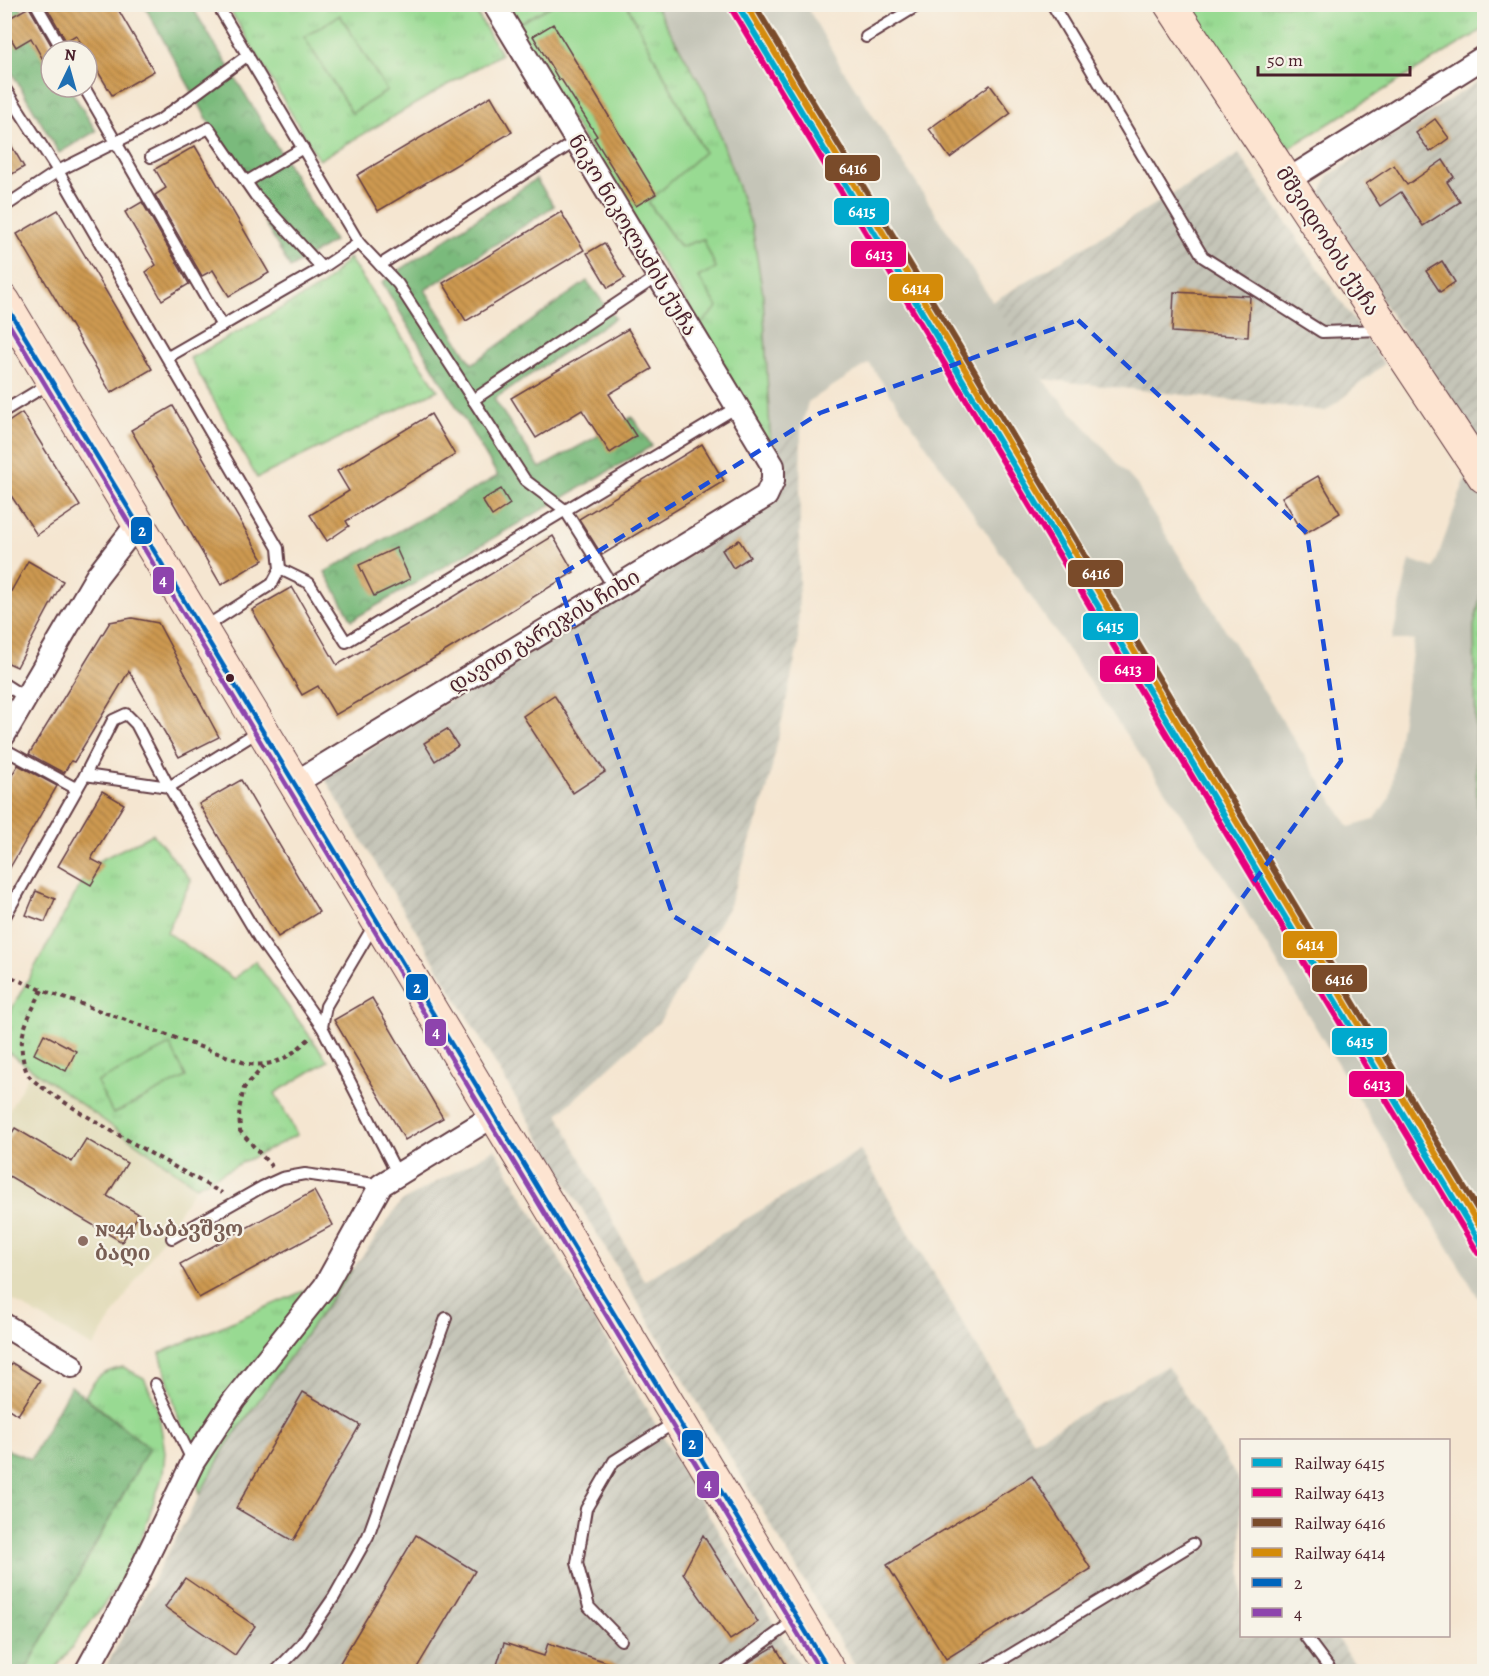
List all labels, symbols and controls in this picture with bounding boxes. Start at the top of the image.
north arrow [39,39,99,99]
scale bar [1258,39,1410,77]
text: N [63,44,77,67]
text: 50 m [1267,48,1303,72]
street label: ნიკო ნიკოლაძის ქუჩა [562,129,704,341]
line badge: 6416 [824,154,881,182]
text: 6416 [839,158,868,180]
street label: მშვიდობის ქუჩა [1269,161,1387,321]
line badge: 6415 [833,197,890,226]
text: 6415 [848,201,876,223]
line badge: 6413 [850,240,907,268]
text: 6413 [865,244,893,266]
line badge: 6414 [888,273,944,302]
text: 6414 [902,278,931,300]
line badge: 2 [130,516,153,545]
text: 2 [138,520,146,542]
line badge: 6416 [1067,559,1124,588]
street label: დავით გარეჯის ჩიხი [443,563,645,699]
text: 6416 [1082,563,1111,585]
line badge: 4 [152,566,175,595]
text: 4 [159,570,167,592]
line badge: 6415 [1082,612,1139,641]
text: 6415 [1096,616,1124,638]
line badge: 6413 [1099,655,1156,683]
text: 6413 [1114,659,1142,681]
unlabelled marker [224,672,236,684]
line badge: 6414 [1282,930,1338,959]
text: 6414 [1296,934,1325,956]
line badge: 6416 [1311,964,1368,993]
text: 6416 [1325,969,1354,991]
line badge: 2 [405,973,429,1001]
text: 2 [413,977,421,999]
line badge: 4 [424,1018,447,1047]
text: 4 [432,1022,440,1044]
line badge: 6415 [1331,1027,1388,1056]
text: 6415 [1346,1031,1374,1053]
line badge: 6413 [1348,1070,1405,1098]
text: 6413 [1363,1074,1391,1096]
place label: №44 საბავშვო ბაღი [95,1215,243,1267]
marker: №44 საბავშვო ბაღი [76,1234,90,1248]
line badge: 2 [681,1429,704,1458]
text: 2 [688,1433,696,1455]
legend [1240,1439,1450,1637]
text: Railway 6415 [1294,1451,1385,1475]
line badge: 4 [696,1470,720,1499]
text: 4 [704,1474,712,1496]
text: Railway 6413 [1294,1481,1385,1505]
text: Railway 6416 [1294,1511,1385,1535]
text: Railway 6414 [1294,1541,1385,1565]
text: 2 [1294,1571,1303,1595]
text: 4 [1294,1601,1302,1625]

